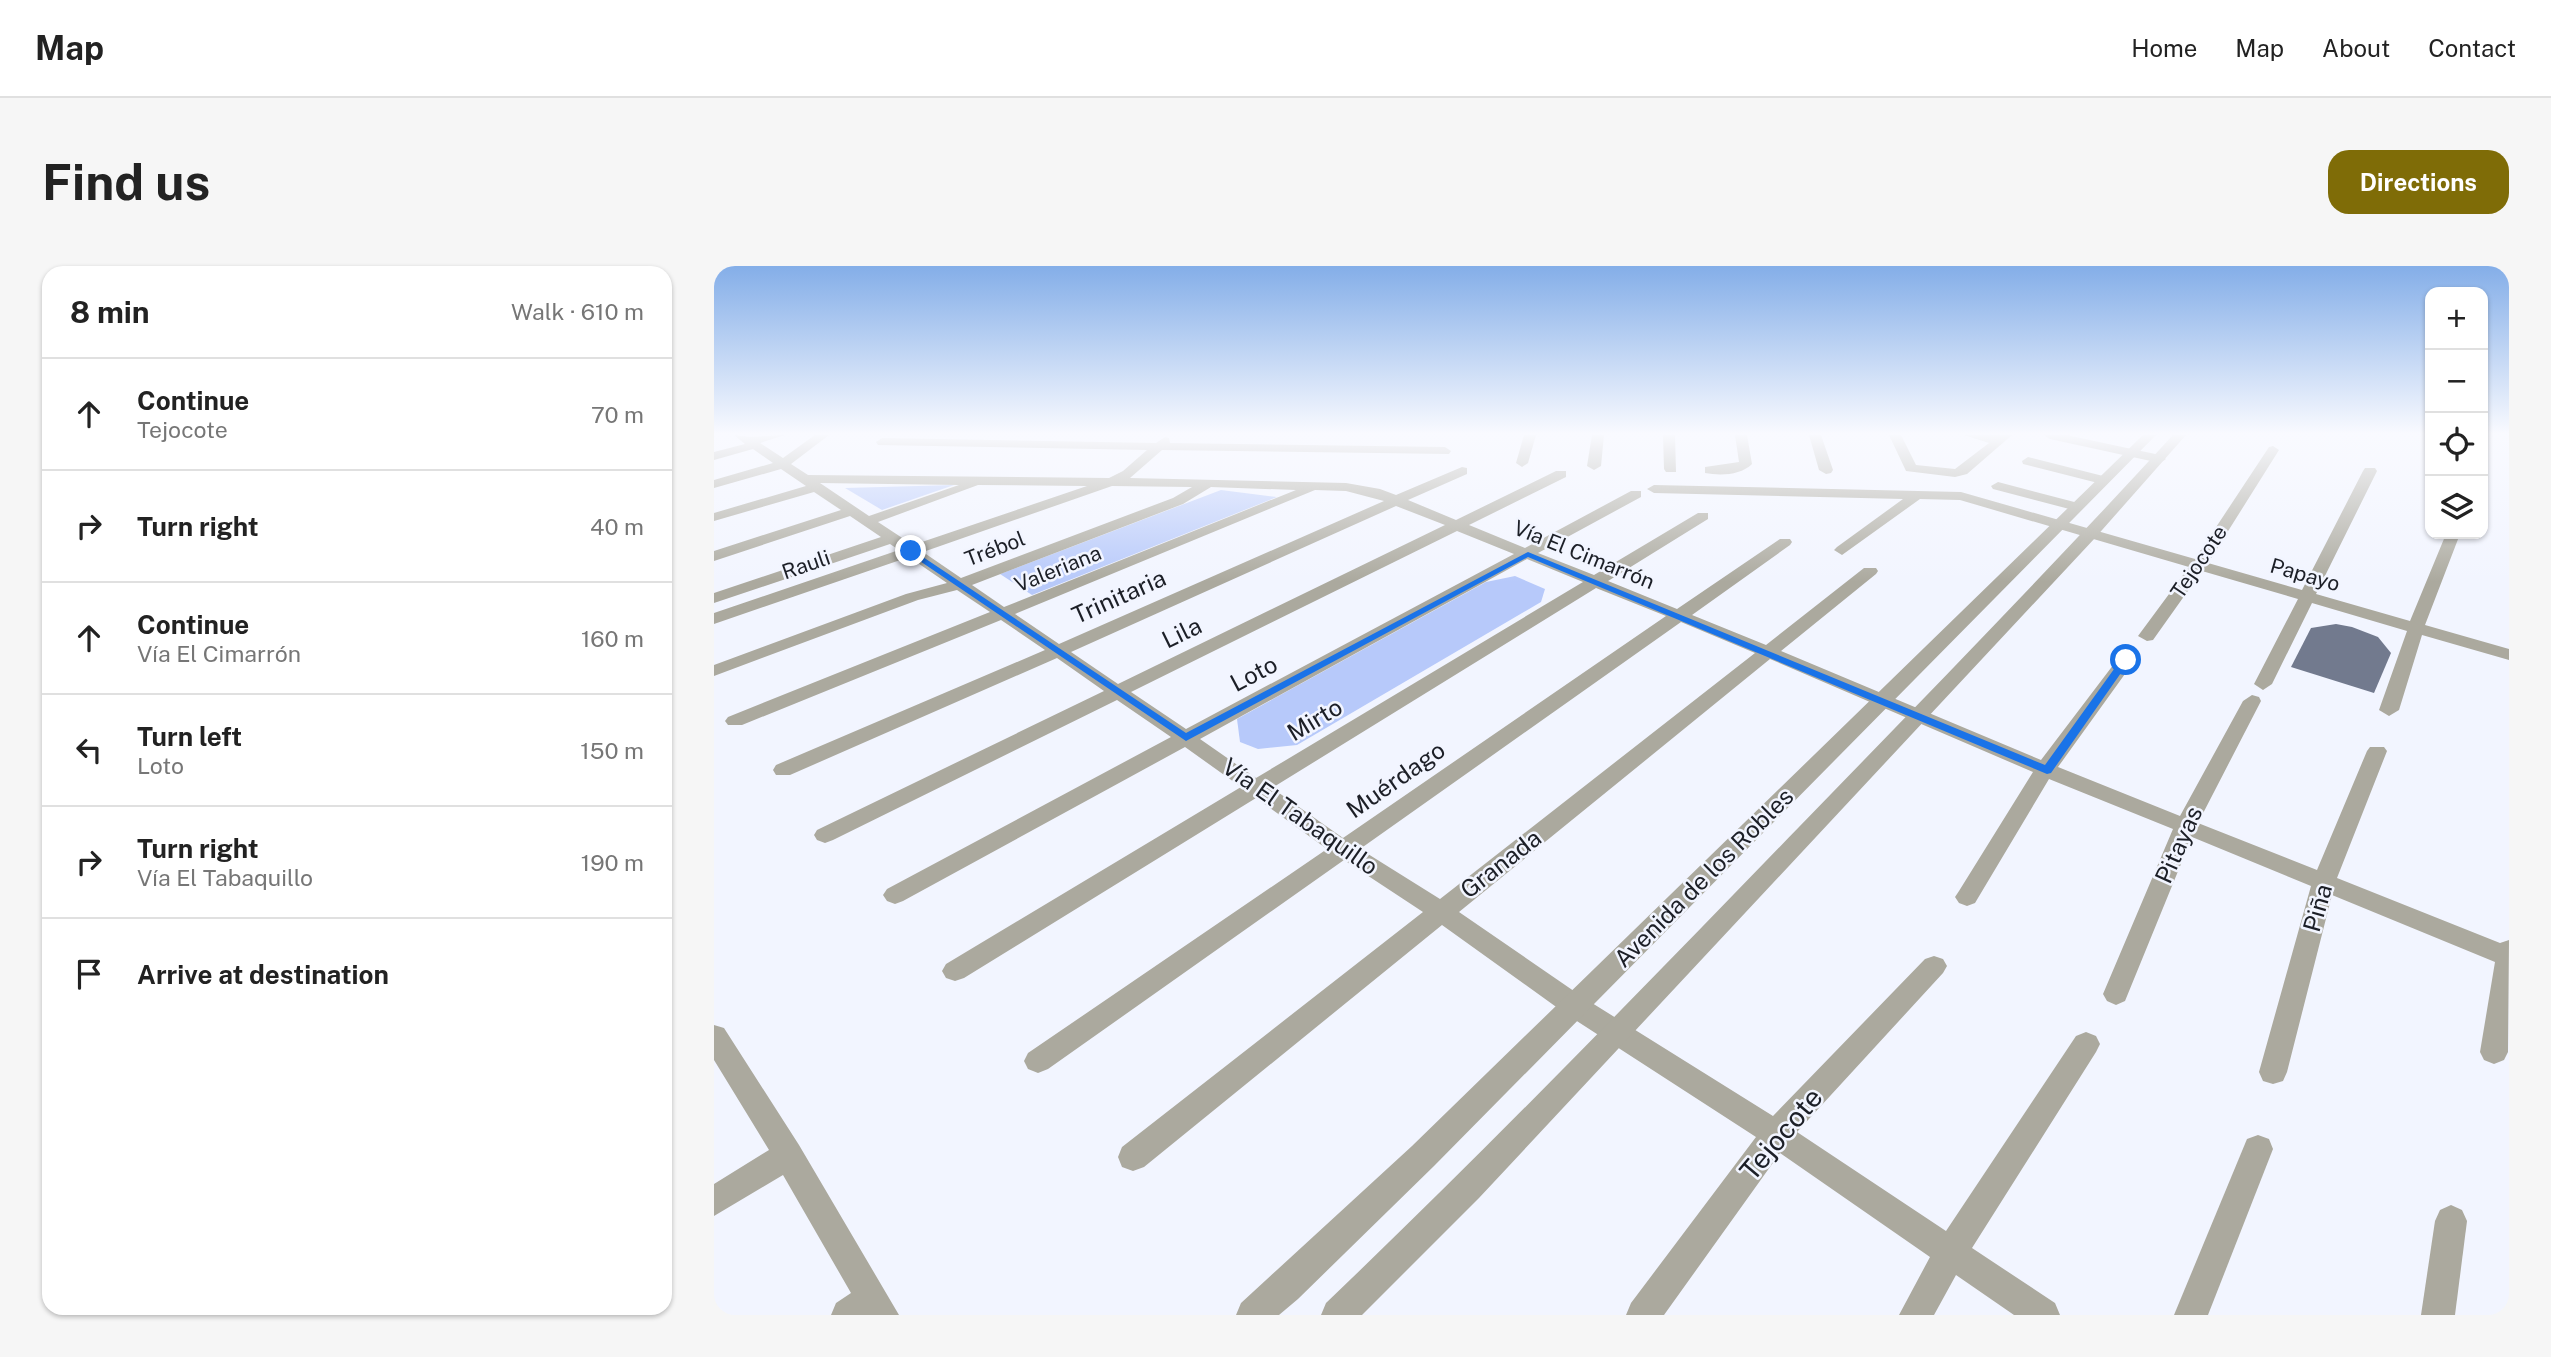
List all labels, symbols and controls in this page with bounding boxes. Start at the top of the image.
text: Map [35,29,104,67]
text: Home [2131,34,2197,62]
text: Map [2235,34,2284,62]
text: About [2322,34,2390,62]
text: Contact [2428,34,2516,62]
button: Directions [2328,150,2509,214]
text: Find us [42,153,210,211]
map controls [2425,287,2488,539]
button: + [2425,287,2488,350]
text: 8 min [70,294,150,330]
text: Walk · 610 m [511,298,644,325]
button: − [2425,350,2488,413]
text: Continue [137,385,249,416]
icon: ahead [70,395,108,433]
text: 70 m [591,401,644,428]
button: locate [2425,413,2488,476]
text: Tejocote [137,416,228,443]
button: layers [2425,476,2488,539]
icon: right [70,507,108,545]
text: Turn right [137,511,259,542]
text: 40 m [590,513,644,540]
street label: Vía El Cimarrón [1510,515,1658,594]
street label: Tejocote [2165,520,2232,603]
street label: Trébol [961,526,1028,571]
route end [895,535,926,566]
street label: Valeriana [1011,540,1105,597]
street label: Rauli [778,545,833,584]
street label: Papayo [2267,553,2343,596]
street label: Trinitaria [1067,563,1170,629]
text: Continue [137,609,249,640]
street label: Lila [1157,611,1206,654]
icon: ahead [70,619,108,657]
text: 160 m [581,625,644,652]
text: Vía El Cimarrón [137,640,301,667]
route start [2110,644,2141,675]
street label: Loto [1225,649,1282,697]
street label: Mirto [1282,692,1347,746]
text: Turn left [137,721,242,752]
icon: left [70,731,108,769]
street label: Muérdago [1341,735,1450,823]
text: 150 m [580,737,644,764]
text: Loto [137,752,184,779]
street label: Vía El Tabaquillo [1217,752,1384,880]
street label: Avenida de los Robles [1608,782,1799,973]
street label: Pitayas [2149,802,2207,887]
street label: Granada [1455,823,1546,903]
text: Turn right [137,833,259,864]
icon: right [70,843,108,881]
text: 190 m [581,849,644,876]
text: Vía El Tabaquillo [137,864,313,891]
street label: Piña [2297,881,2337,935]
icon: arrive [70,955,108,993]
text: Arrive at destination [137,959,389,990]
street label: Tejocote [1732,1081,1829,1187]

